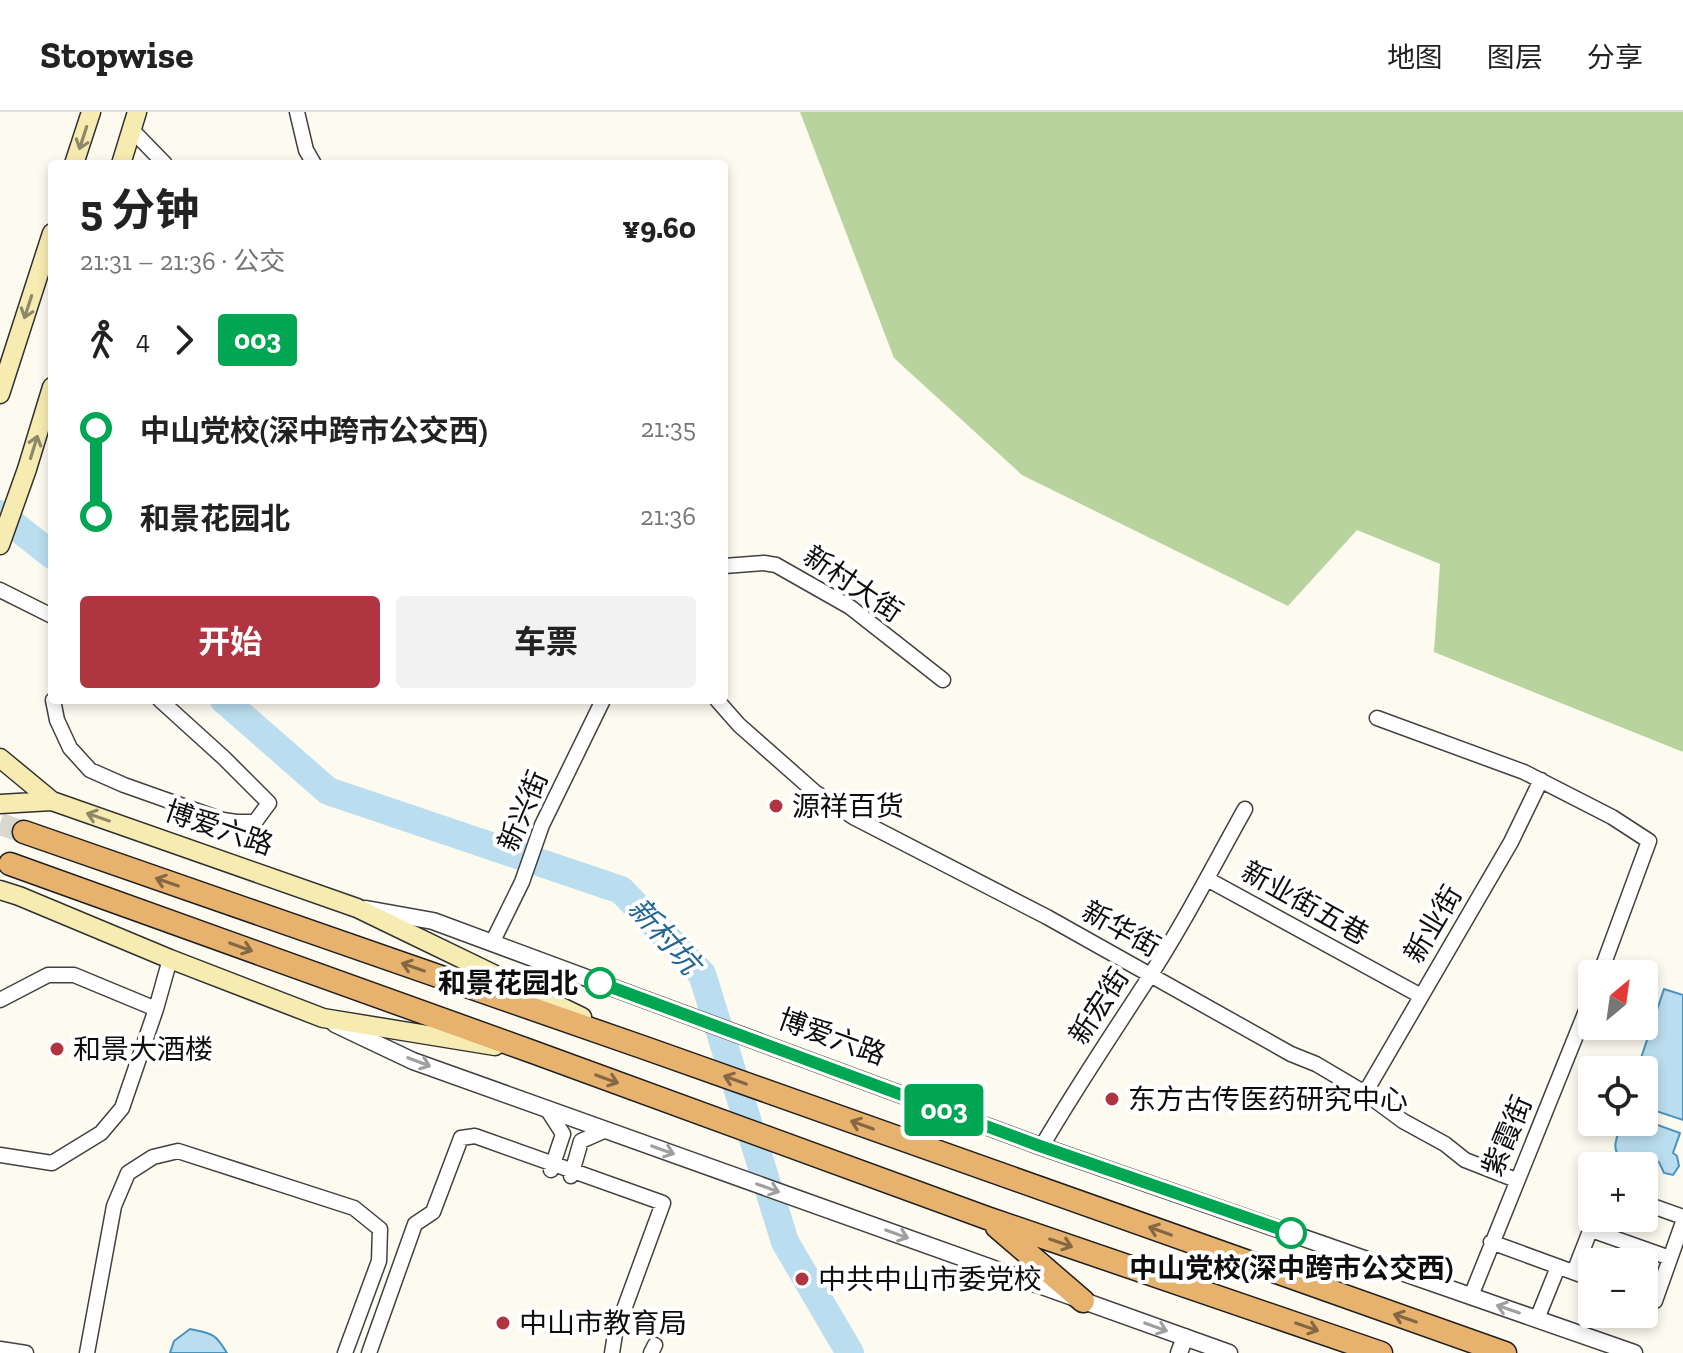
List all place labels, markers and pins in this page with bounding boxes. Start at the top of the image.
place label: 源祥百货 [792,790,904,823]
marker: 源祥百货 [767,797,785,815]
place label: 和景花园北 [438,967,578,1000]
marker: 和景花园北 [585,968,615,998]
place label: 和景大酒楼 [73,1033,213,1066]
marker: 和景大酒楼 [48,1040,66,1058]
place label: 东方古传医药研究中心 [1128,1083,1408,1116]
marker: 东方古传医药研究中心 [1103,1090,1121,1108]
marker: 中山党校(深中跨市公交西) [1276,1218,1306,1248]
place label: 中山党校(深中跨市公交西) [1129,1252,1453,1285]
place label: 中共中山市委党校 [818,1263,1042,1296]
marker: 中共中山市委党校 [793,1270,811,1288]
place label: 中山市教育局 [519,1307,687,1340]
marker: 中山市教育局 [494,1314,512,1332]

